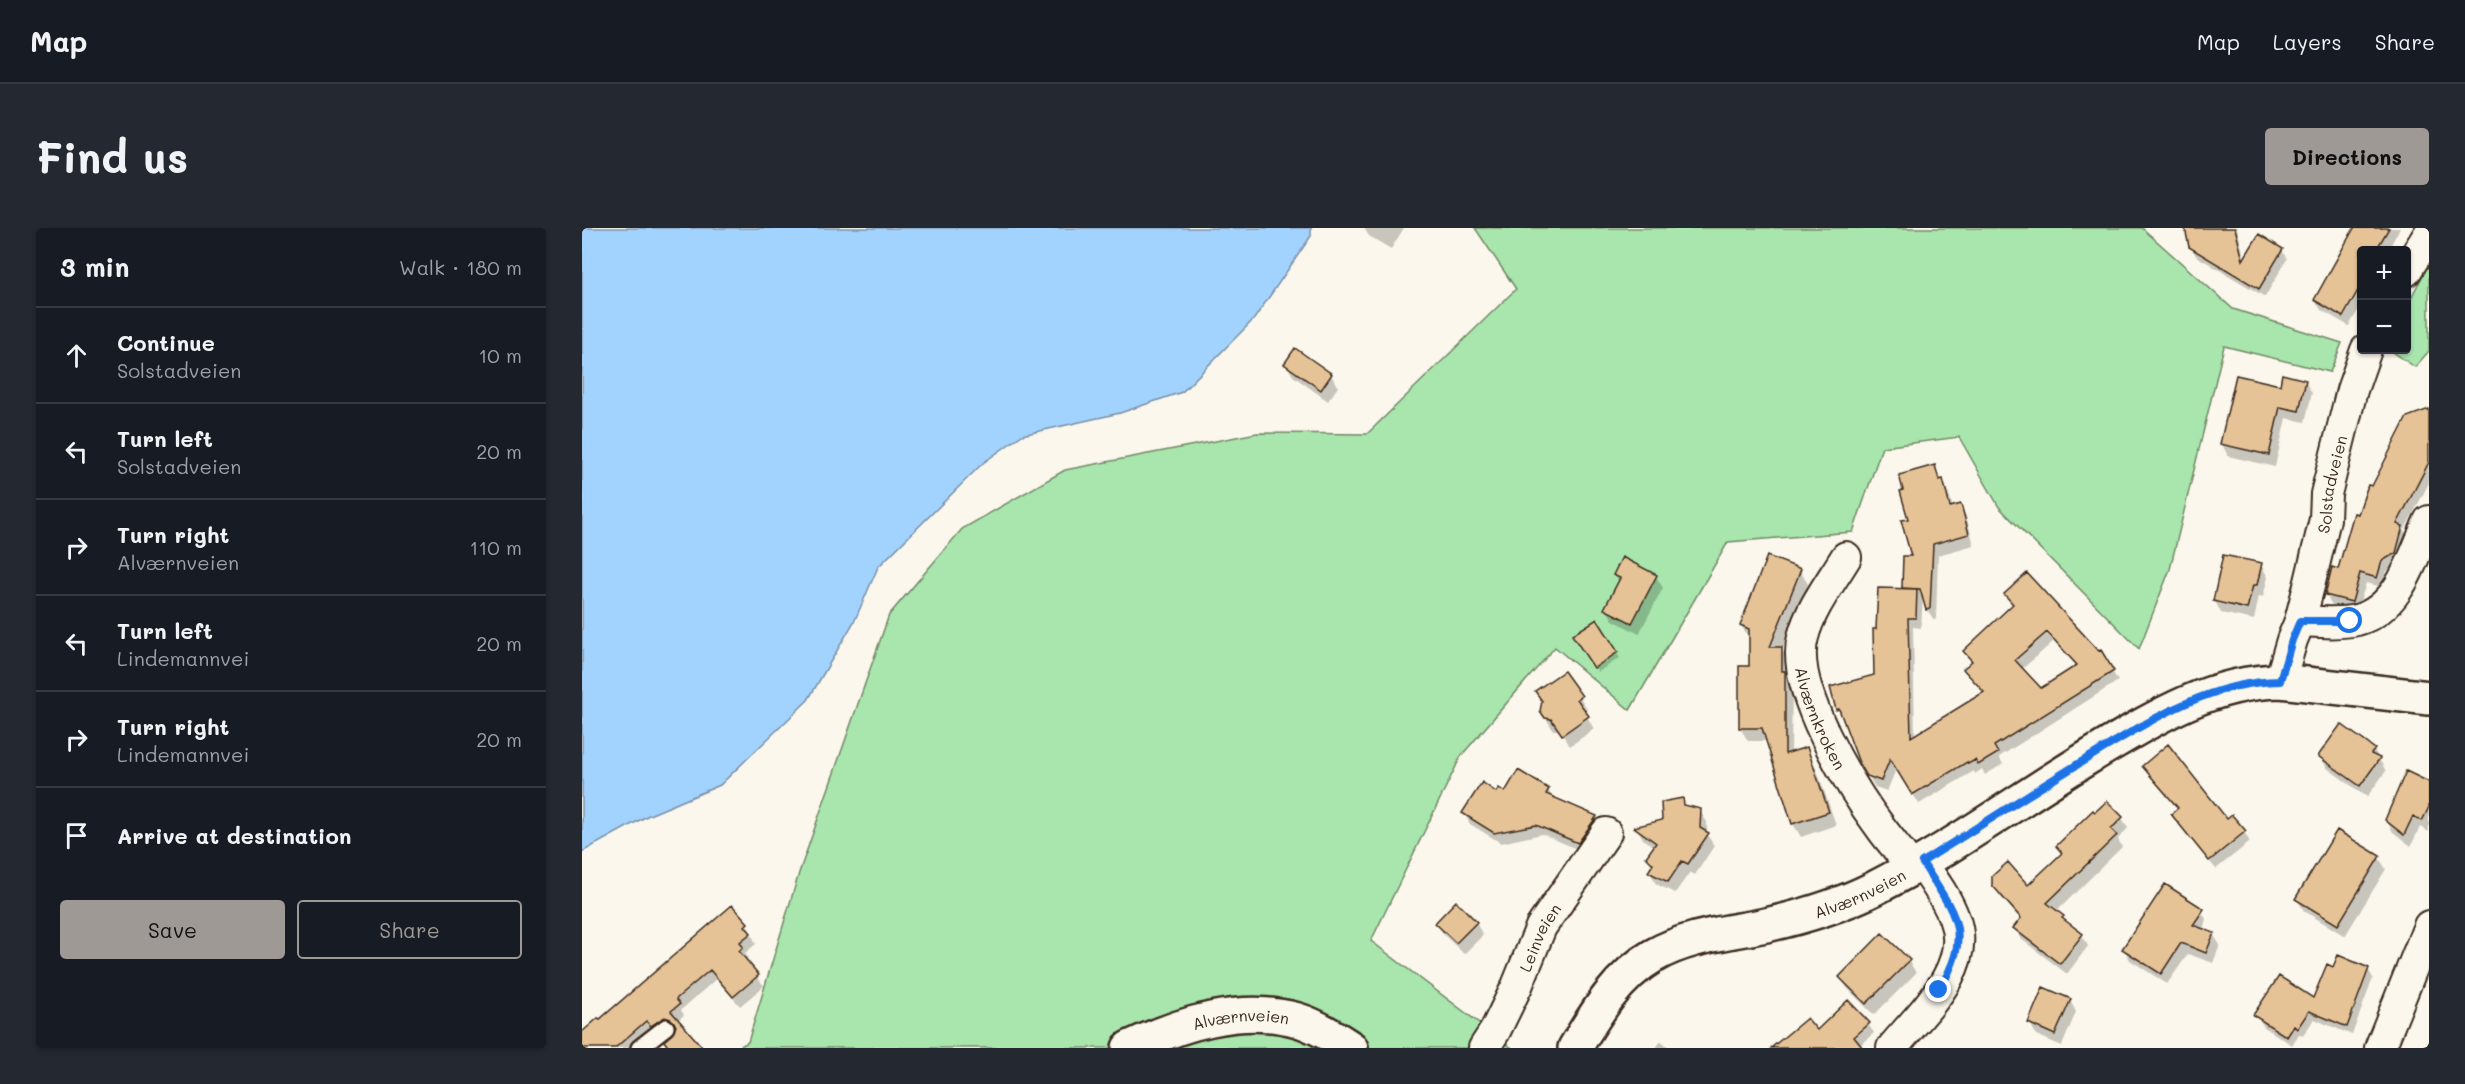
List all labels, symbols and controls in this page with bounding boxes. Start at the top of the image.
text: Map [30,23,87,59]
text: Map [2197,28,2240,55]
text: Layers [2273,28,2342,55]
text: Share [2375,28,2435,55]
button: Directions [2265,128,2429,185]
text: Find us [36,129,188,184]
map controls [2357,246,2411,354]
button: + [2357,246,2411,300]
text: 3 min [60,250,129,284]
text: Walk · 180 m [399,254,522,280]
button: − [2357,300,2411,354]
text: Continue [117,328,215,357]
icon: ahead [60,339,93,372]
text: 10 m [478,342,522,368]
text: Solstadveien [117,357,241,383]
text: Turn left [117,424,213,453]
street label: Solstadveien [2312,433,2351,535]
icon: left [60,435,93,468]
text: 20 m [476,438,522,464]
text: Solstadveien [117,453,241,479]
text: Turn right [117,520,229,549]
icon: right [60,531,93,564]
text: 110 m [469,534,522,560]
text: Alværnveien [117,549,239,575]
route start [2336,607,2362,633]
text: Turn left [117,616,213,645]
icon: left [60,627,93,660]
text: 20 m [476,630,522,656]
text: Lindemannvei [117,645,249,671]
street label: Alværnkroken [1792,665,1851,773]
text: Turn right [117,712,229,741]
icon: right [60,723,93,756]
text: 20 m [476,726,522,752]
text: Lindemannvei [117,741,249,767]
icon: arrive [60,819,93,852]
text: Arrive at destination [117,821,352,850]
street label: Alværnveien [1811,863,1909,922]
street label: Leinveien [1514,899,1565,975]
button: Save [60,900,285,959]
button: Share [297,900,522,959]
route end [1925,976,1951,1002]
street label: Alværnveien [1190,1004,1291,1034]

